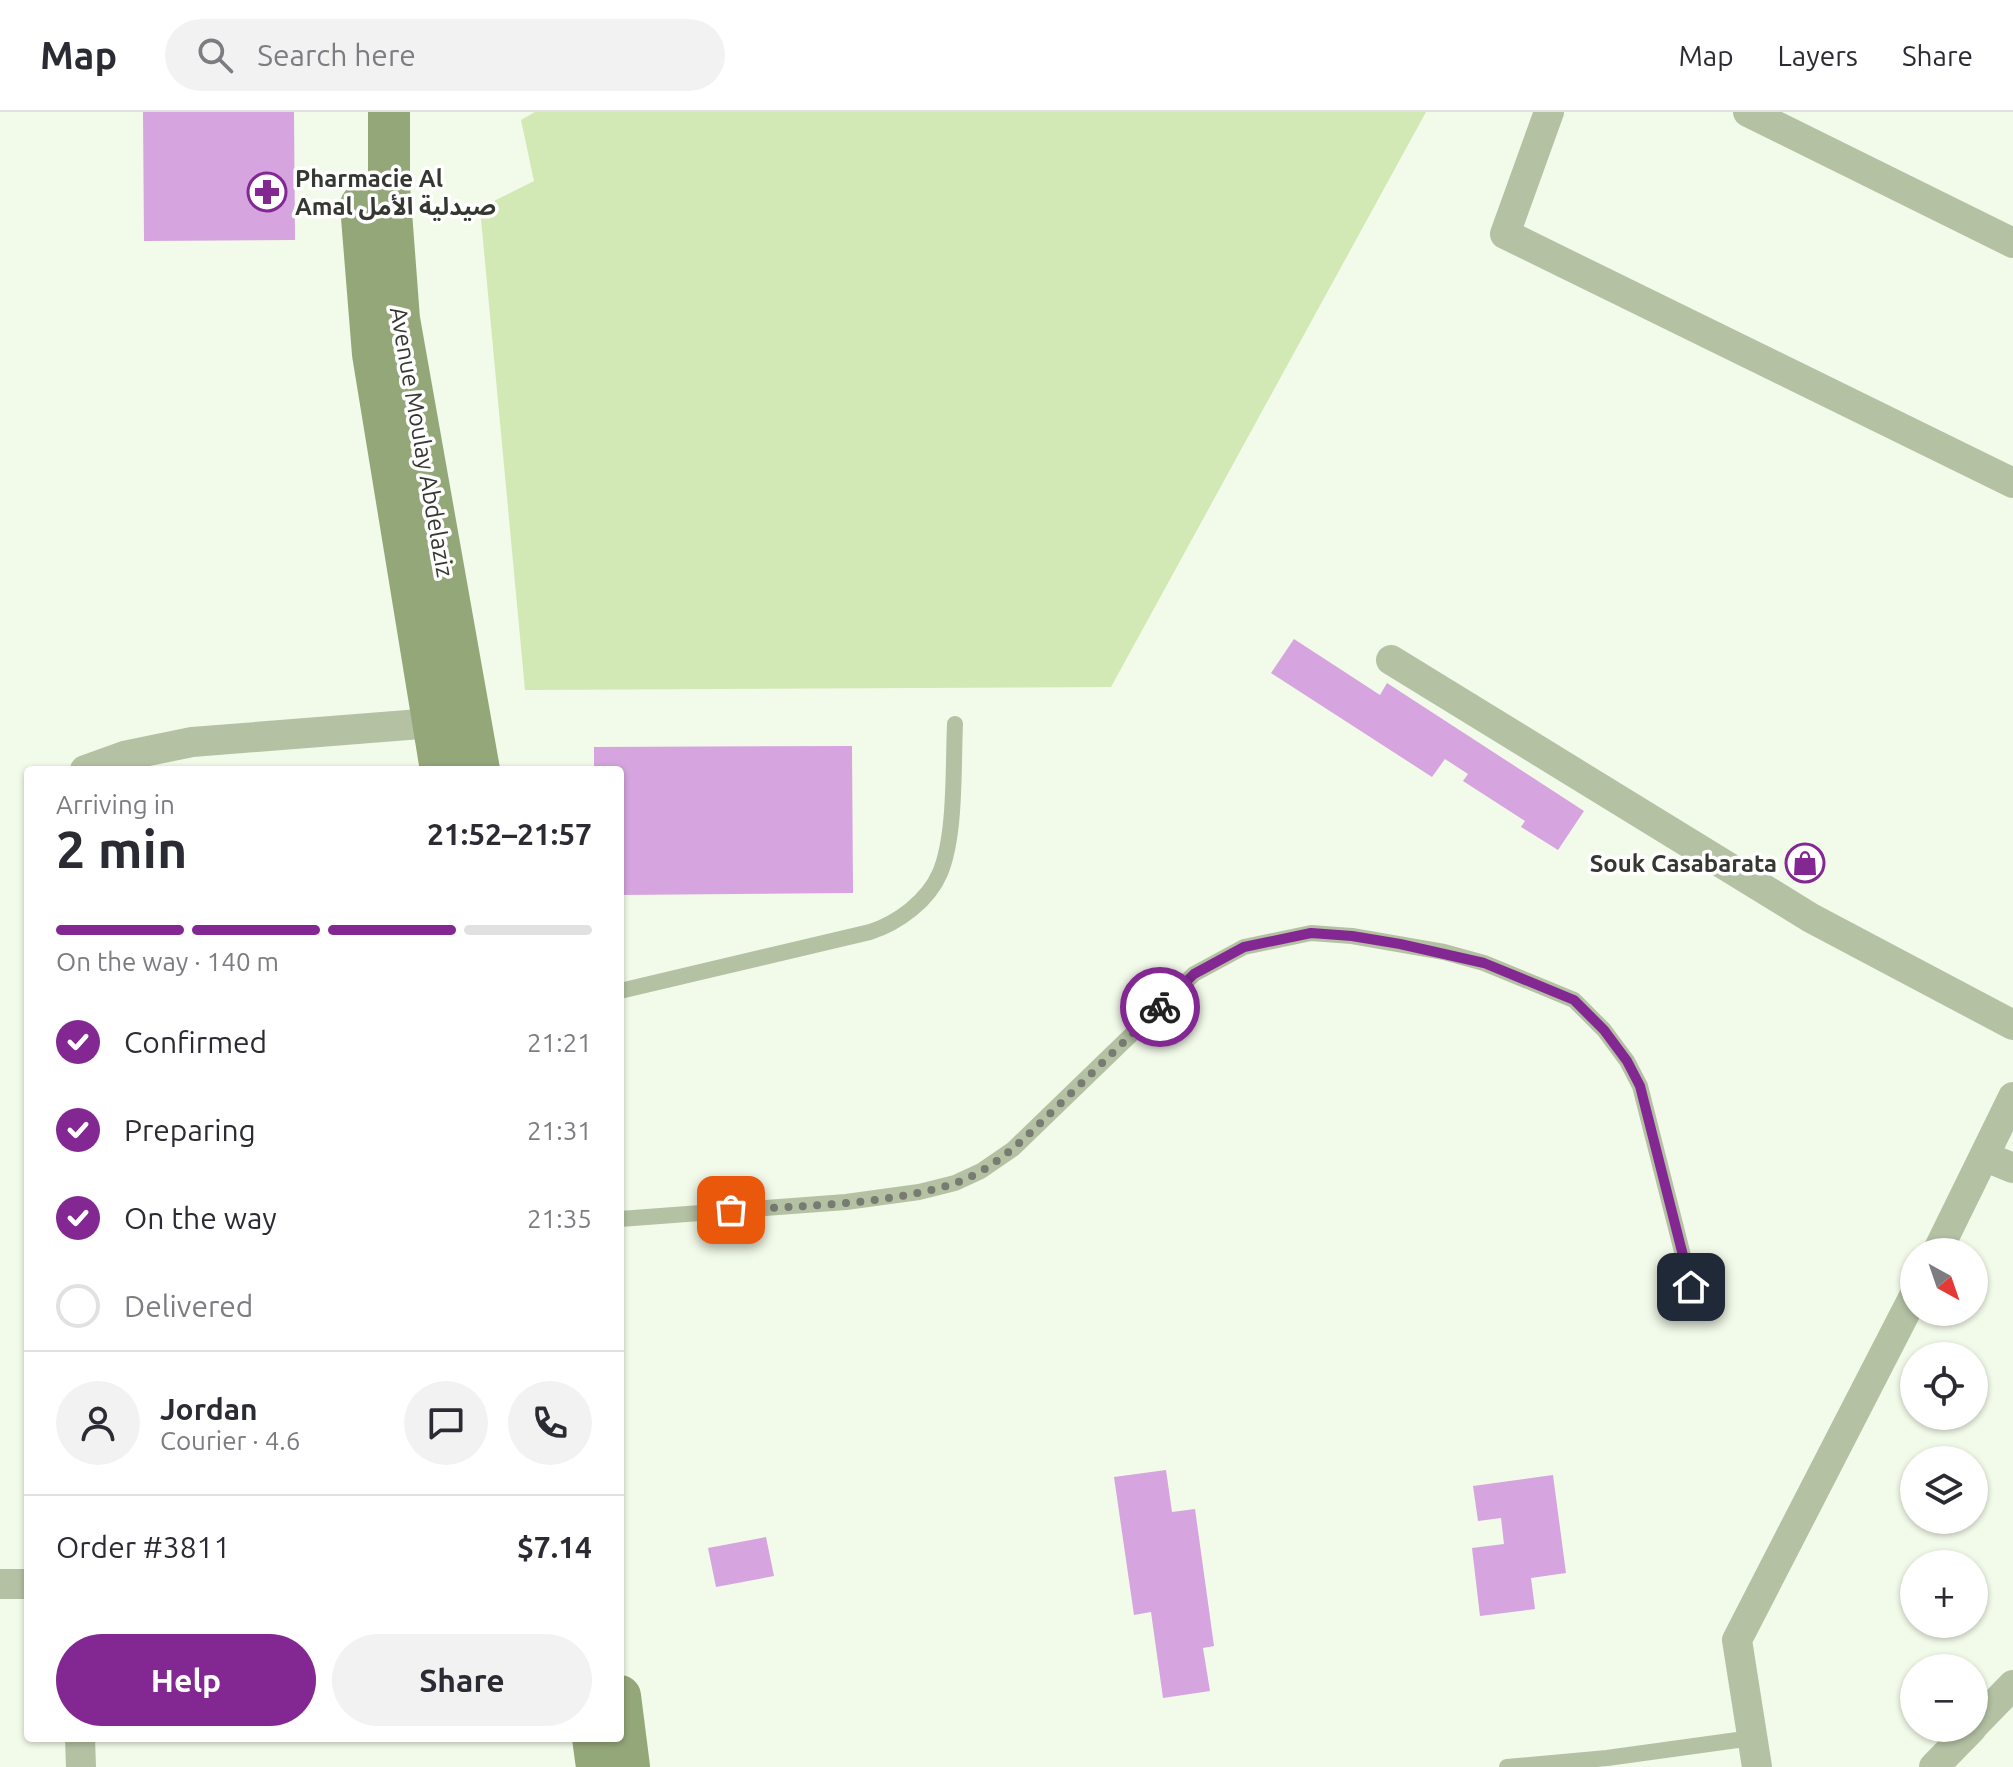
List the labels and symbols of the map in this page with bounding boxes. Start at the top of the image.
place label: Pharmacie Al Amal صيدلية الأمل [295,165,496,221]
pharmacy icon: Pharmacie Al Amal صيدلية الأمل [246,171,288,213]
street label: Avenue Moulay Abdelaziz [385,305,459,579]
shop icon: Souk Casabarata [1784,842,1826,884]
place label: Souk Casabarata [1590,850,1777,877]
courier [1120,967,1200,1047]
pin [697,1176,765,1244]
north arrow [1900,1238,1988,1326]
pin [1657,1253,1725,1321]

